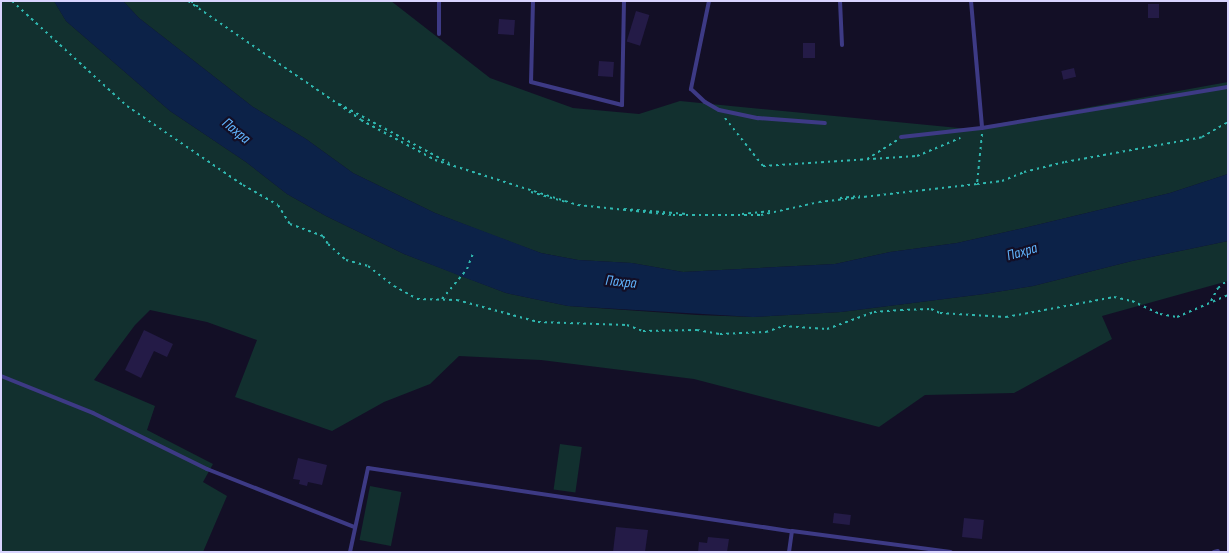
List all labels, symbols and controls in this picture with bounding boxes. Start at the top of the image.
water label: Пахра [218,114,254,148]
water label: Пахра [1005,239,1039,265]
water label: Пахра [605,271,637,293]

